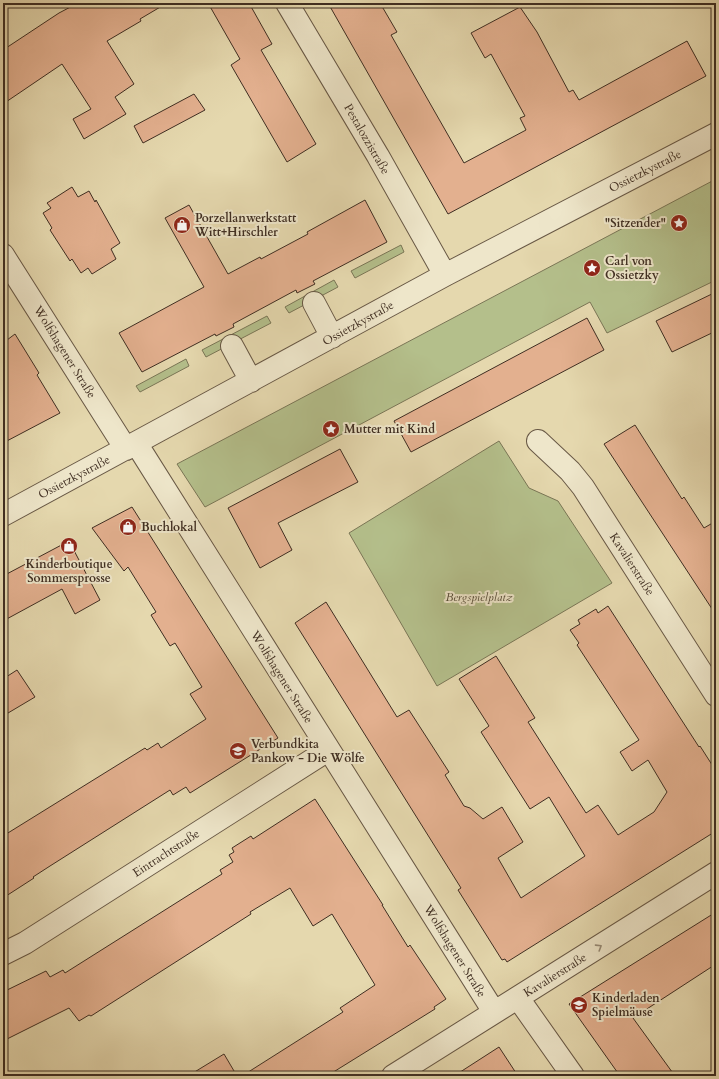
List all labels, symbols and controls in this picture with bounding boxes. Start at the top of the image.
street label: Pestalozzistraße [340,101,394,177]
street label: Ossietzkystraße [606,146,684,196]
place label: Porzellanwerkstatt Witt+Hirschler [194,210,297,240]
place icon: "Sitzender" [669,213,689,233]
shop icon: Porzellanwerkstatt Witt+Hirschler [172,215,192,235]
place label: "Sitzender" [605,215,666,231]
place label: Carl von Ossietzky [605,253,659,283]
place icon: Carl von Ossietzky [582,258,602,278]
street label: Ossietzkystraße [320,297,396,349]
street label: Wolfshagener Straße [30,302,100,401]
place icon: Mutter mit Kind [321,419,341,439]
place label: Mutter mit Kind [344,421,435,437]
street label: Ossietzkystraße [35,451,113,503]
shop icon: Buchlokal [118,517,138,537]
place label: Buchlokal [141,519,197,535]
street label: Kavalierstraße [606,530,658,598]
shop icon: Kinderboutique Sommersprosse [59,536,79,556]
place label: Kinderboutique Sommersprosse [25,556,113,586]
park label: Bergspielplatz [446,589,513,605]
street label: Wolfshagener Straße [247,627,317,726]
place label: Verbundkita Pankow - Die Wölfe [251,736,365,766]
school or university icon: Verbundkita Pankow - Die Wölfe [228,741,248,761]
street label: Eintrachtstraße [129,825,203,881]
street label: Wolfshagener Straße [420,901,490,1000]
one-way arrow [595,945,602,952]
street label: Kavalierstraße [520,949,590,1001]
place label: Kinderladen Spielmäuse [592,990,660,1020]
school or university icon: Kinderladen Spielmäuse [569,995,589,1015]

